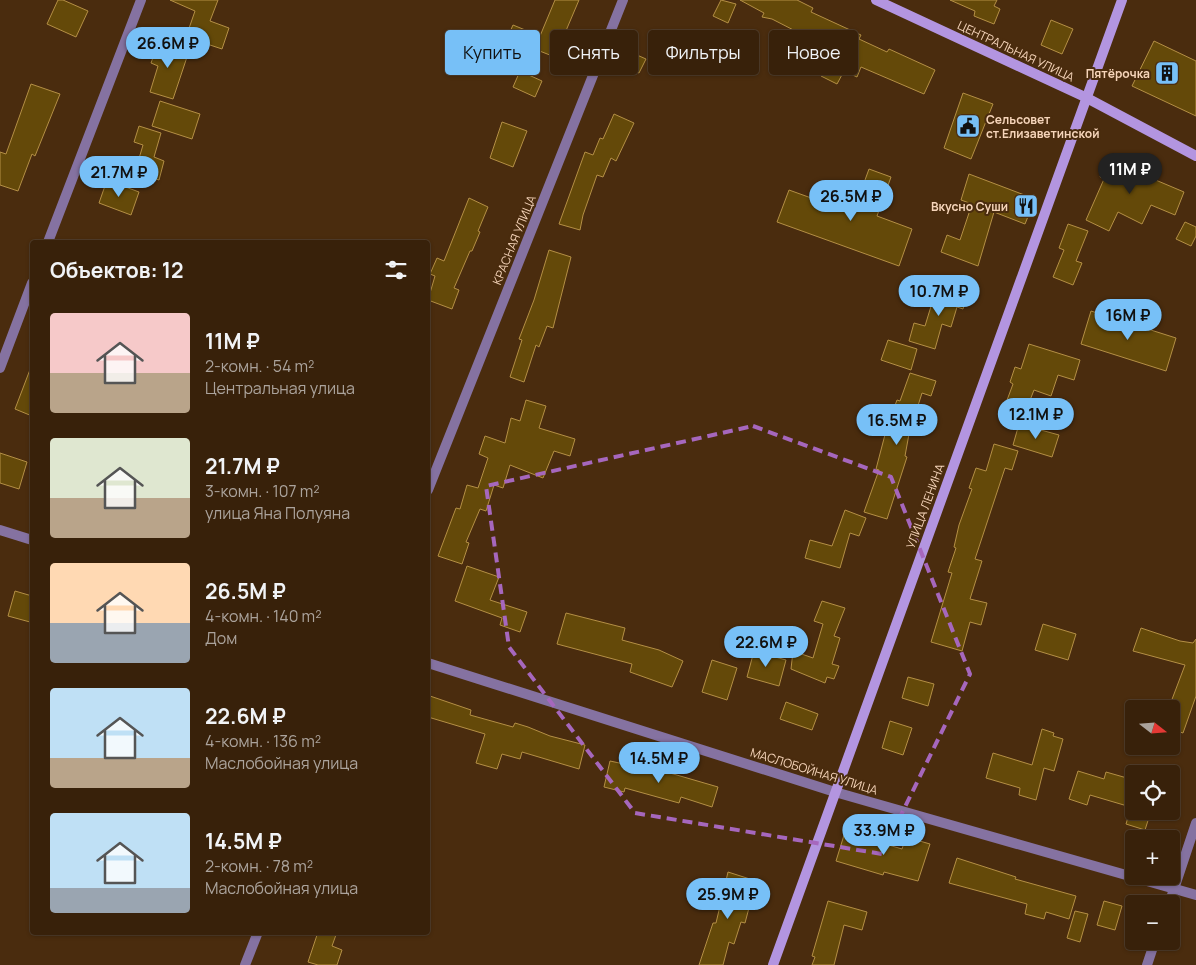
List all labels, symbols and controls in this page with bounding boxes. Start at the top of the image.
street label: ЦЕНТРАЛЬНАЯ УЛИЦА [955,16,1077,86]
pin: 26.6M ₽ [122,27,214,69]
chip: Купить [445,30,540,75]
chip: Снять [550,30,638,75]
chip: Фильтры [648,30,759,75]
chip: Новое [769,30,858,75]
text: 26.6M ₽ [137,32,199,54]
building icon: Пятёрочка [1154,60,1180,86]
place label: Пятёрочка [1086,65,1150,82]
place label: Сельсовет ст.Елизаветинской [986,111,1100,142]
public building icon: Сельсовет ст.Елизаветинской [955,113,981,139]
pin: 11M ₽ [1095,152,1165,195]
pin: 21.7M ₽ [73,156,165,198]
text: 11M ₽ [1109,158,1151,180]
text: 21.7M ₽ [90,161,148,183]
pin: 26.5M ₽ [805,180,897,222]
text: 26.5M ₽ [820,185,882,207]
street label: КРАСНАЯ УЛИЦА [488,192,540,287]
restaurant icon: Вкусно Суши [1013,193,1039,219]
place label: Вкусно Суши [931,198,1008,215]
text: Объектов: 12 [50,256,184,284]
icon: filters [382,256,410,284]
pin: 10.7M ₽ [893,274,985,317]
text: 10.7M ₽ [910,280,968,302]
pin: 16M ₽ [1093,298,1163,341]
text: 16M ₽ [1106,304,1150,326]
text: 11M ₽ [205,327,260,355]
icon: home [90,333,150,393]
text: 2-комн. · 54 m² [205,355,315,377]
text: Центральная улица [205,377,355,399]
pin: 12.1M ₽ [990,398,1082,440]
text: 12.1M ₽ [1009,403,1063,425]
pin: 16.5M ₽ [851,404,943,446]
text: 16.5M ₽ [867,409,927,431]
text: 21.7M ₽ [205,452,280,480]
icon: home [90,458,150,518]
street label: УЛИЦА ЛЕНИНА [902,461,948,551]
text: 3-комн. · 107 m² [205,480,320,502]
text: улица Яна Полуяна [205,502,350,524]
text: 26.5M ₽ [205,577,286,605]
icon: home [90,583,150,643]
text: 4-комн. · 140 m² [205,605,322,627]
pin: 22.6M ₽ [720,626,812,668]
text: Дом [205,627,237,649]
text: 22.6M ₽ [735,631,797,653]
north arrow [1125,700,1180,755]
map controls [1125,700,1180,950]
text: 22.6M ₽ [205,702,286,730]
icon: home [90,708,150,768]
text: 4-комн. · 136 m² [205,730,321,752]
pin: 14.5M ₽ [613,742,705,784]
street label: МАСЛОБОЙНАЯ УЛИЦА [748,744,880,799]
text: 14.5M ₽ [630,747,688,769]
text: Маслобойная улица [205,752,358,774]
button: locate [1125,765,1180,820]
pin: 33.9M ₽ [838,814,930,856]
text: 33.9M ₽ [853,819,915,841]
text: 14.5M ₽ [205,827,282,855]
button: + [1125,830,1180,885]
icon: home [90,833,150,893]
text: 2-комн. · 78 m² [205,855,313,877]
text: Маслобойная улица [205,877,358,899]
pin: 25.9M ₽ [682,878,774,920]
text: 25.9M ₽ [697,883,759,905]
button: − [1125,895,1180,950]

